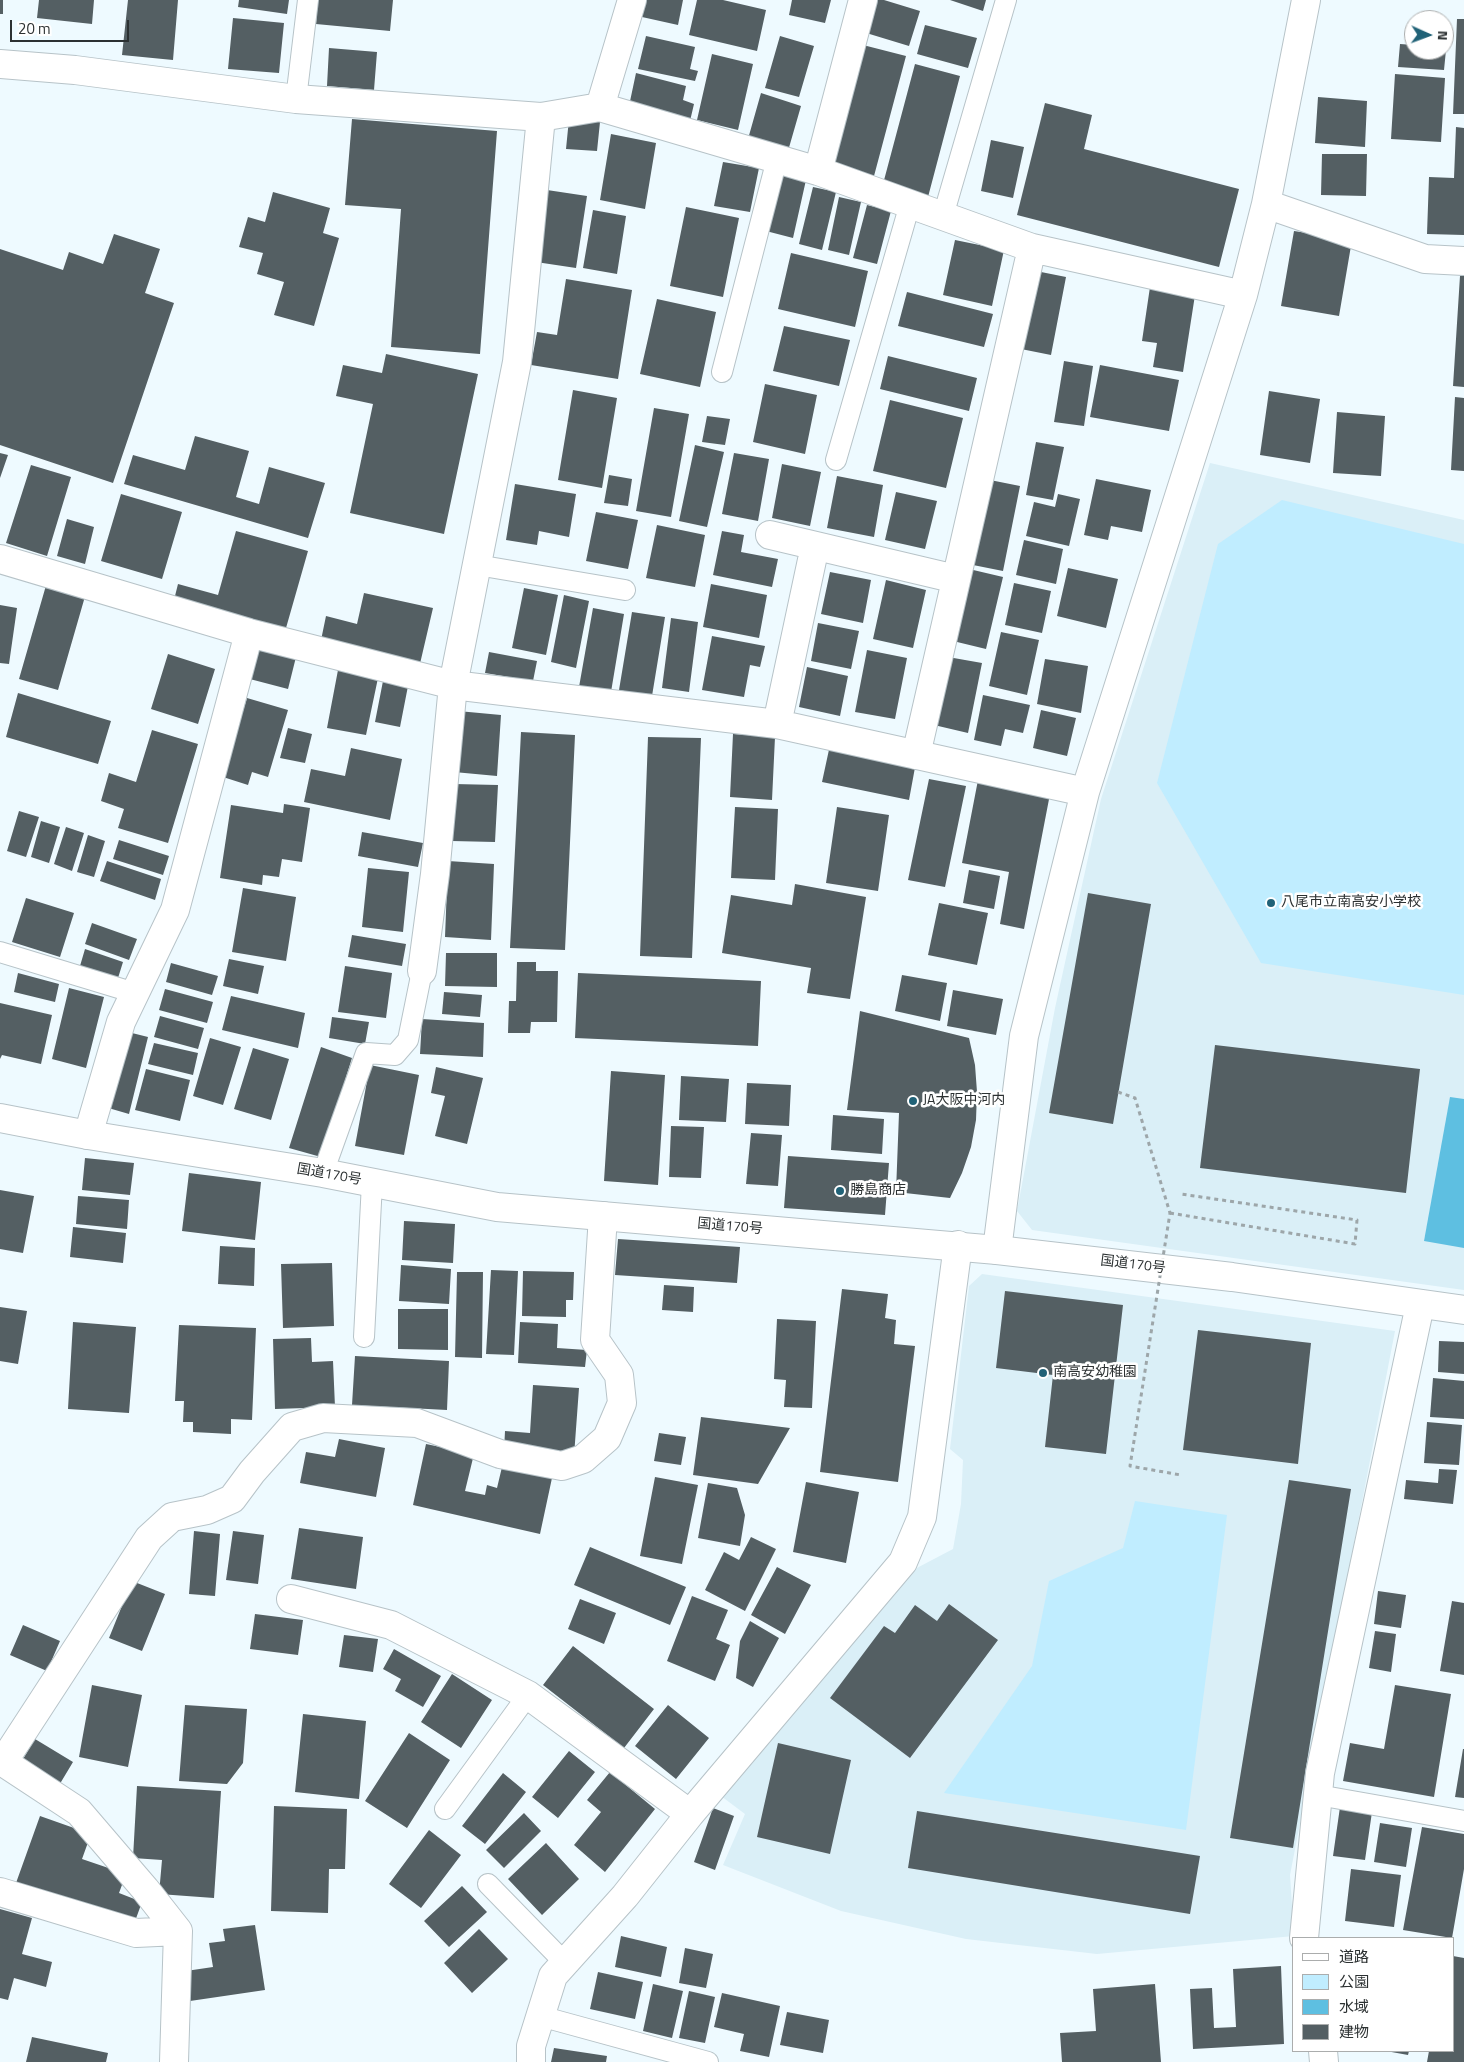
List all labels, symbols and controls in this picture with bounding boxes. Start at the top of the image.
scale bar [12,10,131,42]
north arrow [1404,10,1454,60]
text: 20 m [18,17,51,40]
text: N [1433,30,1454,41]
place label: 八尾市立南高安小学校 [1281,895,1421,911]
marker: 八尾市立南高安小学校 [1265,897,1277,909]
place label: JA大阪中河内 [923,1093,1005,1109]
marker: JA大阪中河内 [907,1095,919,1107]
street label: 国道170号 [295,1161,363,1189]
place label: 勝島商店 [850,1183,906,1199]
marker: 勝島商店 [834,1185,846,1197]
street label: 国道170号 [697,1216,763,1238]
street label: 国道170号 [1099,1253,1167,1277]
place label: 南高安幼稚園 [1053,1365,1137,1381]
marker: 南高安幼稚園 [1037,1367,1049,1379]
legend [1292,1937,1454,2052]
text: 道路 [1339,1945,1369,1968]
text: 公園 [1339,1970,1369,1993]
text: 水域 [1339,1995,1369,2018]
text: 建物 [1339,2020,1369,2043]

